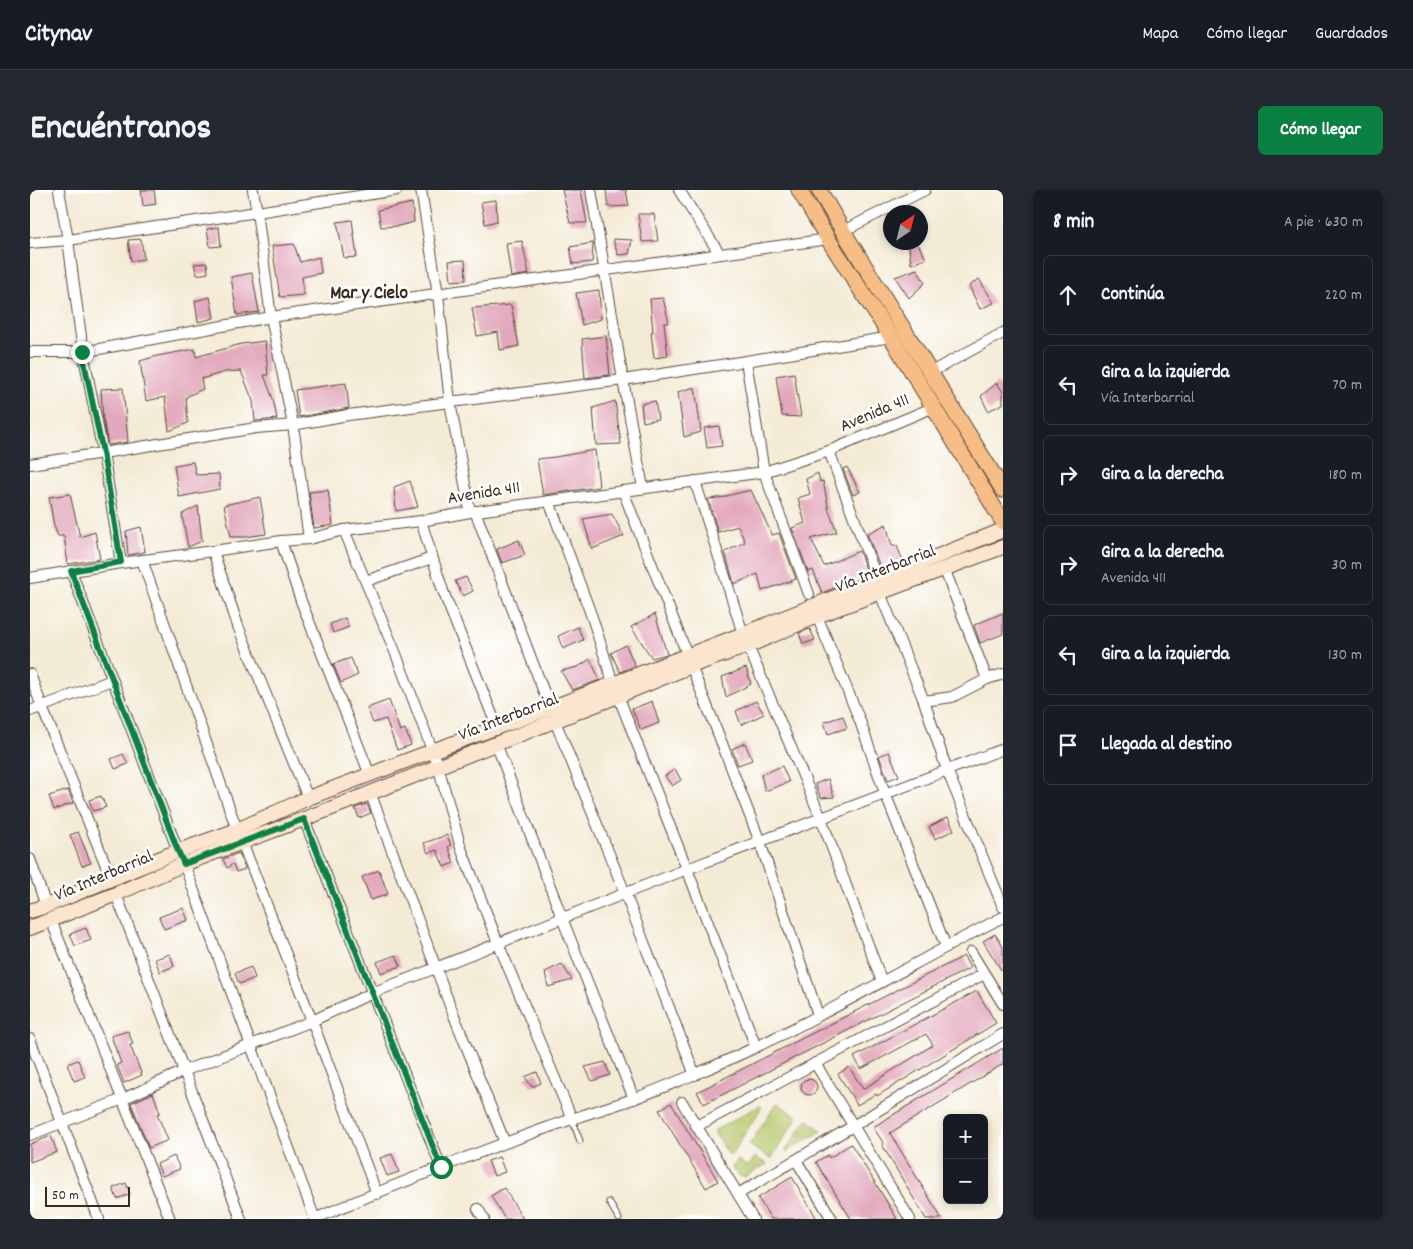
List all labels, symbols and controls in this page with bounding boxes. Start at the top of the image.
text: Citynav [25,18,92,52]
text: Mapa [1142,22,1178,47]
text: Cómo llegar [1206,22,1287,47]
text: Guardados [1315,22,1388,47]
text: Encuéntranos [30,105,211,155]
button: Cómo llegar [1258,106,1383,155]
north arrow [883,205,928,250]
text: 8 min [1053,208,1094,238]
text: A pie · 630 m [1284,211,1363,234]
district label: Mar y Cielo [330,281,408,308]
icon: ahead [1054,281,1082,309]
text: Continúa [1101,282,1164,309]
text: 220 m [1325,284,1362,307]
route end [71,341,94,364]
text: Gira a la izquierda [1101,360,1229,387]
icon: left [1054,371,1082,399]
text: 70 m [1332,374,1362,397]
text: Vía Interbarrial [1101,387,1195,410]
street label: Avenida 411 [836,388,914,440]
icon: right [1054,461,1082,489]
text: Gira a la derecha [1101,462,1223,489]
text: 180 m [1329,464,1362,487]
street label: Avenida 411 [446,476,522,512]
street label: Vía Interbarrial [832,539,940,601]
text: Gira a la derecha [1101,540,1223,567]
icon: right [1054,551,1082,579]
text: 30 m [1332,554,1362,577]
text: Avenida 411 [1101,567,1166,590]
icon: left [1054,641,1082,669]
text: Gira a la izquierda [1101,642,1229,669]
text: 130 m [1328,644,1362,667]
street label: Vía Interbarrial [455,687,563,749]
icon: arrive [1054,731,1082,759]
text: Llegada al destino [1101,732,1232,759]
street label: Vía Interbarrial [51,845,158,909]
map controls [943,1114,988,1204]
button: + [943,1114,988,1159]
route start [430,1156,453,1179]
button: − [943,1159,988,1204]
scale bar [45,1184,130,1207]
text: 50 m [52,1186,79,1206]

